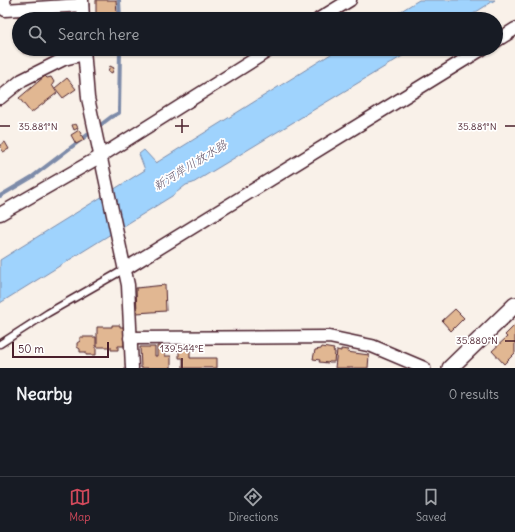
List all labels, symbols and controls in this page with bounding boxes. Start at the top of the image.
search box [12,12,503,56]
icon: search [26,23,48,45]
text: Search here [58,25,139,44]
text: 35.881°N [18,120,58,133]
text: 35.881°N [457,120,497,133]
water label: 新河岸川放水路 [150,136,230,194]
text: 35.880°N [456,334,498,347]
scale bar [12,340,109,359]
text: 50 m [18,342,44,356]
text: 139.544°E [160,342,204,355]
text: Nearby [16,383,72,405]
text: 0 results [449,386,499,403]
tab: Map [69,486,91,524]
tab: Directions [229,486,278,524]
tab: Saved [416,486,446,524]

